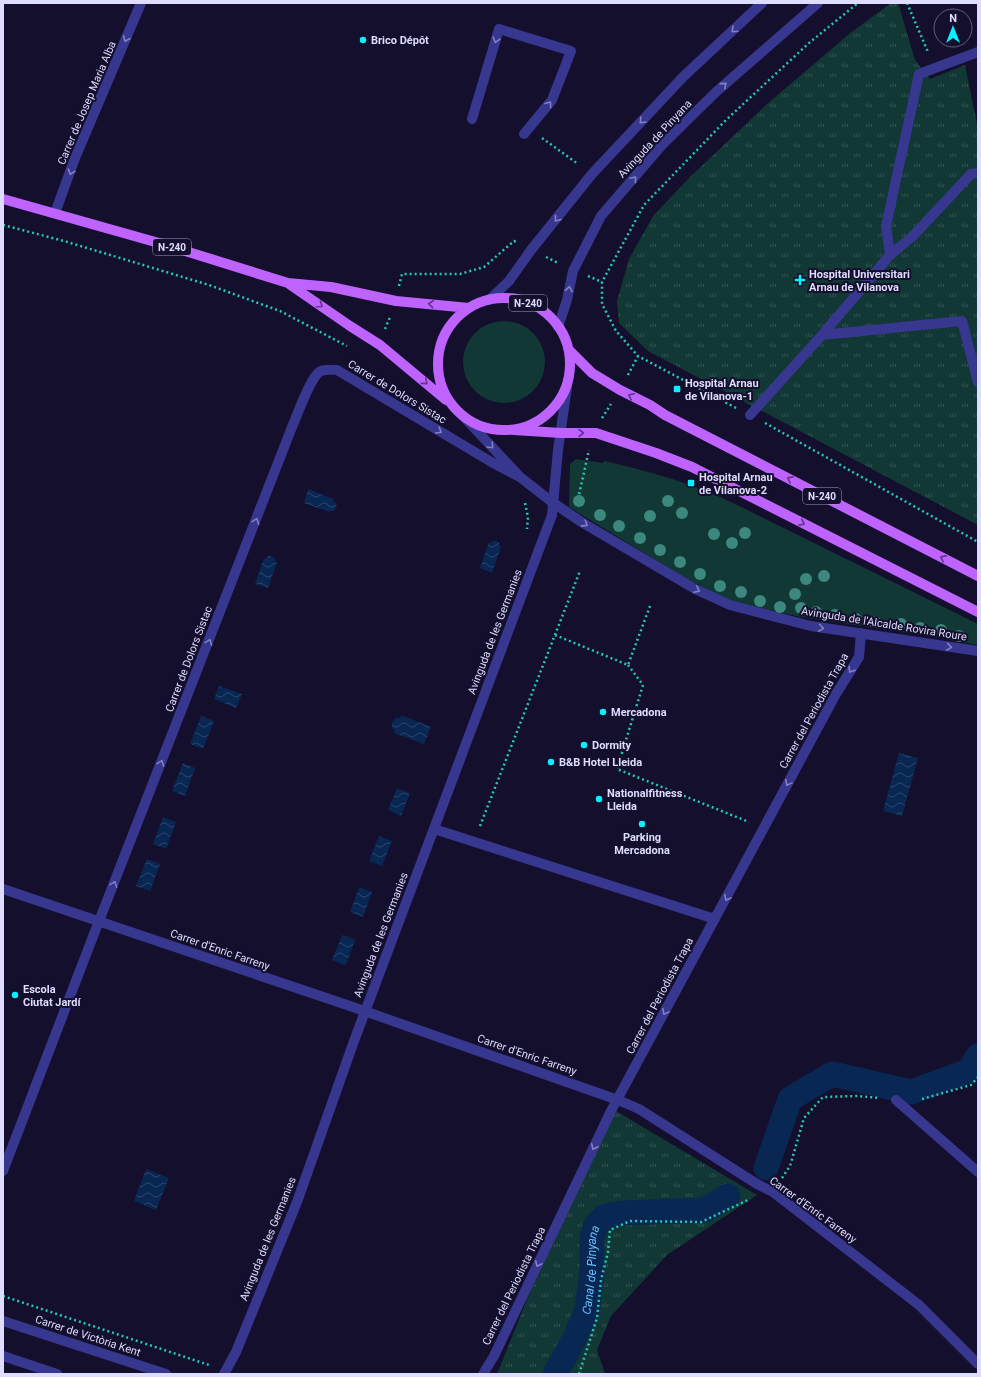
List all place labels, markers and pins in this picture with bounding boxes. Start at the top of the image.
place label: Brico Dépôt [371,34,429,47]
marker: Brico Dépôt [358,35,368,45]
place label: Hospital Universitari Arnau de Vilanova [809,268,910,294]
marker: Hospital Universitari Arnau de Vilanova [794,274,806,286]
place label: Hospital Arnau de Vilanova-1 [685,377,759,403]
marker: Hospital Arnau de Vilanova-1 [672,384,682,394]
place label: Hospital Arnau de Vilanova-2 [699,471,773,497]
marker: Hospital Arnau de Vilanova-2 [686,478,696,488]
place label: Mercadona [611,706,667,719]
marker: Mercadona [598,707,608,717]
place label: Dormity [592,739,632,752]
marker: Dormity [579,740,589,750]
place label: B&B Hotel Lleida [559,756,642,769]
marker: B&B Hotel Lleida [546,757,556,767]
place label: Nationalfitness Lleida [607,787,683,813]
marker: Nationalfitness Lleida [594,794,604,804]
marker: Parking Mercadona [637,819,647,829]
place label: Parking Mercadona [614,831,670,857]
place label: Escola Ciutat Jardí [23,983,81,1009]
marker: Escola Ciutat Jardí [10,990,20,1000]

